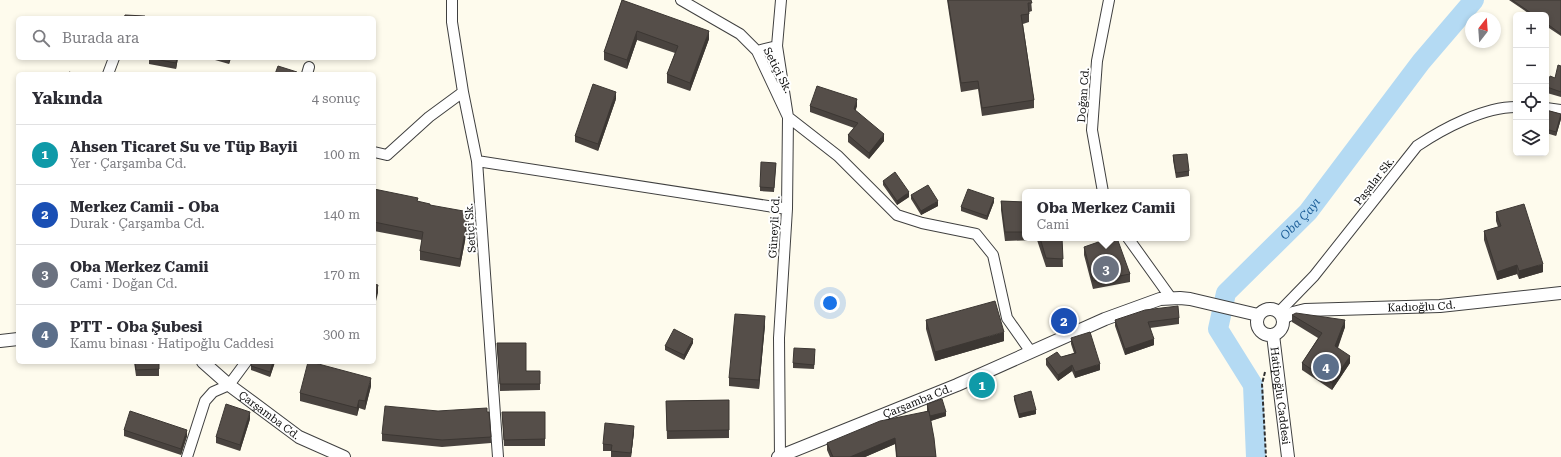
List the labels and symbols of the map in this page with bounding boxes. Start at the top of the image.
north arrow [1465,12,1501,48]
street label: Setiçi Sk. [760,45,795,96]
street label: Doğan Cd. [1075,67,1092,123]
street label: Paşalar Sk. [1352,155,1397,208]
street label: Güneyli Cd. [766,195,783,259]
water label: Oba Çayı [1277,195,1323,243]
street label: Setiçi Sk. [462,203,479,253]
pin: 3 [1093,254,1119,284]
your location [820,293,840,313]
street label: Kadıoğlu Cd. [1387,298,1456,315]
pin: 2 [1051,306,1077,336]
street label: Hatipoğlu Caddesi [1267,346,1292,446]
pin: 4 [1313,352,1339,382]
pin: 1 [969,370,995,400]
street label: Çarşamba Cd. [881,382,954,421]
street label: Çarşamba Cd. [236,388,302,442]

